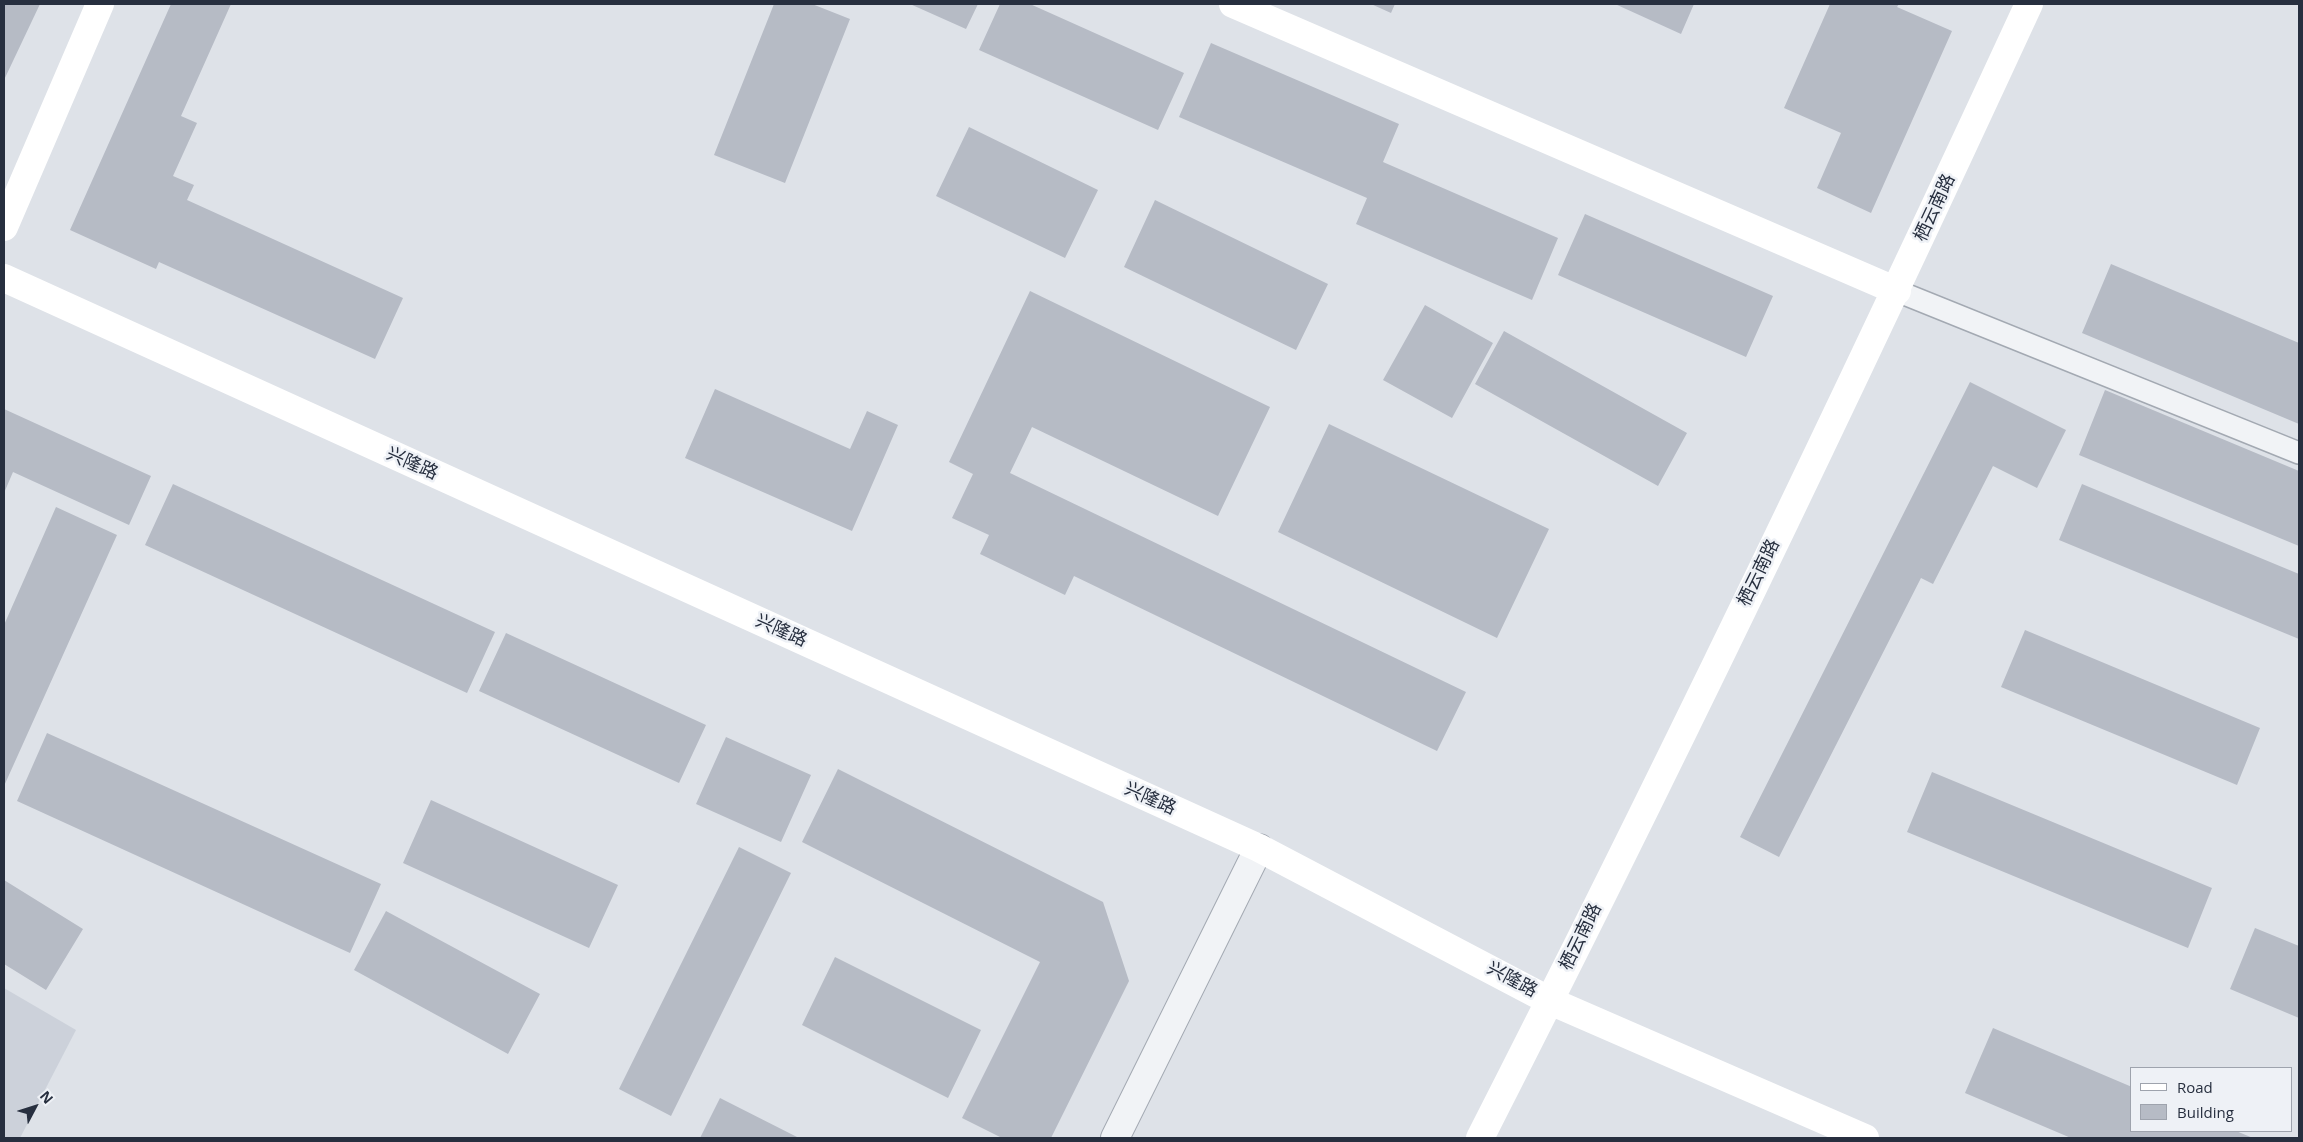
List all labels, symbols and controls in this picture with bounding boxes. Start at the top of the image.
street label: 栖云南路 [1910,171,1960,245]
street label: 兴隆路 [383,443,441,485]
street label: 栖云南路 [1734,536,1784,610]
street label: 兴隆路 [752,610,810,652]
street label: 兴隆路 [1121,778,1179,820]
street label: 栖云南路 [1556,900,1606,974]
street label: 兴隆路 [1483,958,1541,1002]
legend [2130,1067,2293,1132]
text: Road [2177,1077,2213,1097]
north arrow [10,1082,60,1132]
text: N [36,1087,58,1108]
text: Building [2177,1102,2234,1122]

